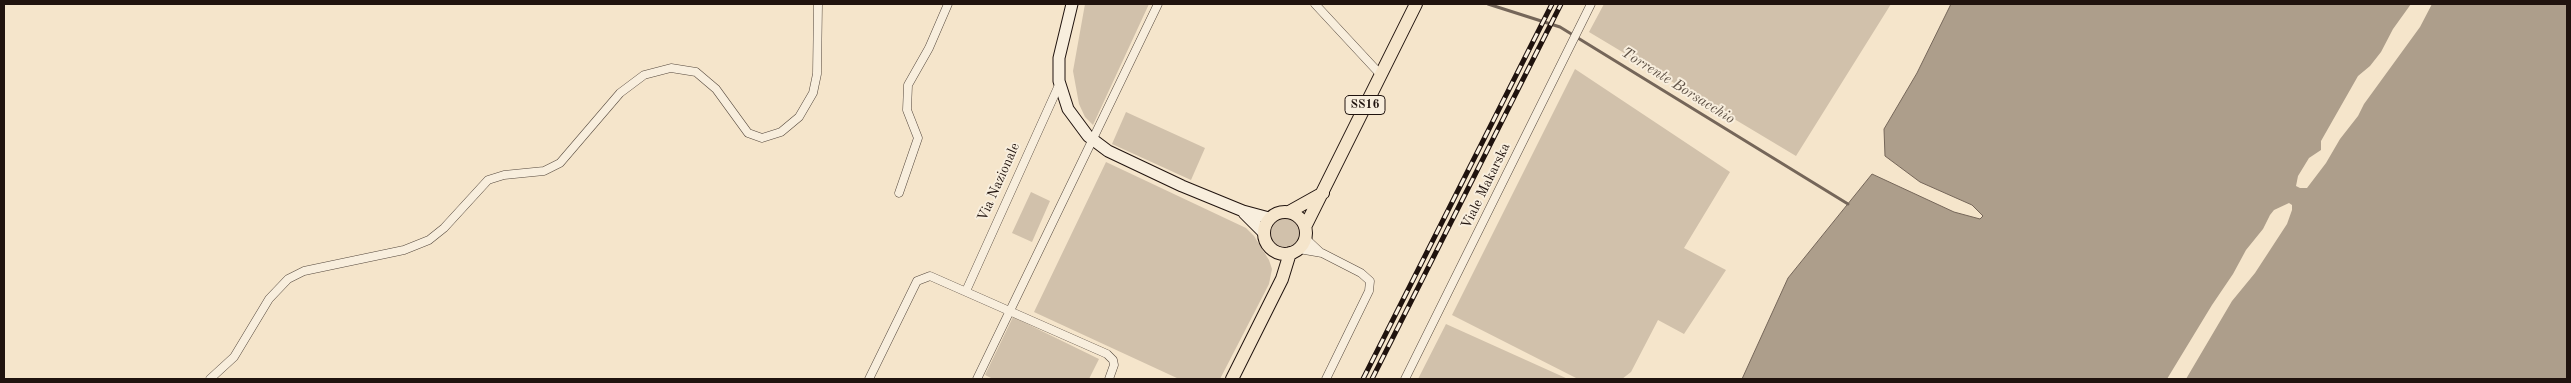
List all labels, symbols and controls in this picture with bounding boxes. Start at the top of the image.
water label: Torrente Borsacchio [1618,44,1738,128]
road number: SS16 [1345,96,1385,114]
street label: Via Nazionale [974,140,1024,224]
street label: Viale Makarska [1458,140,1514,232]

